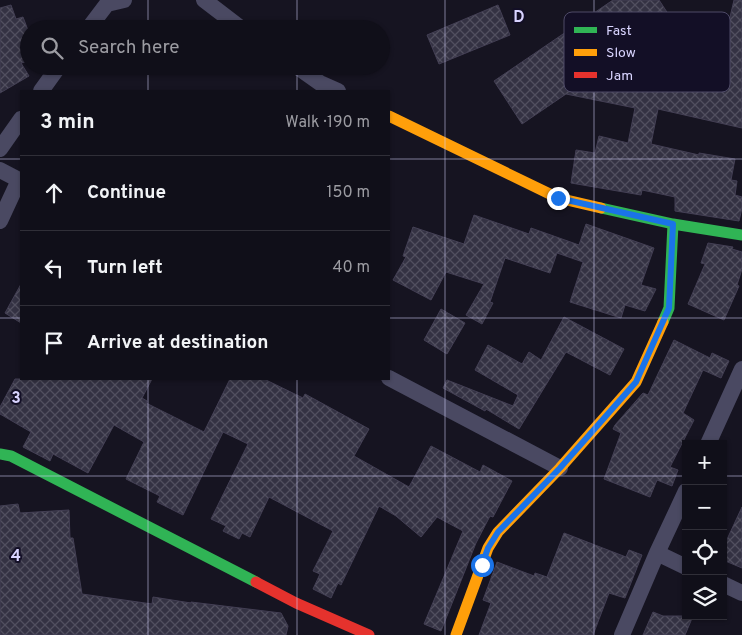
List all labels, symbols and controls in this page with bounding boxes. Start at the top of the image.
text: D [513,8,525,28]
legend [564,12,730,92]
search box [20,20,390,75]
text: Fast [606,23,632,40]
icon: search [38,34,66,62]
text: Search here [78,36,180,60]
text: Slow [606,45,636,62]
text: Jam [606,68,633,85]
text: 3 min [40,109,95,136]
text: Walk · 190 m [285,113,370,133]
icon: ahead [40,179,68,207]
text: Continue [87,181,166,205]
text: 150 m [327,183,370,203]
route end [547,187,570,210]
icon: left [40,254,68,282]
text: Turn left [87,256,163,280]
text: 40 m [332,258,370,278]
icon: arrive [40,329,68,357]
text: Arrive at destination [87,331,268,355]
text: 3 [11,389,21,409]
map controls [682,440,727,620]
button: + [682,440,727,485]
button: − [682,485,727,530]
button: locate [682,530,727,575]
text: 4 [11,547,21,567]
route start [471,554,494,577]
button: layers [682,575,727,620]

